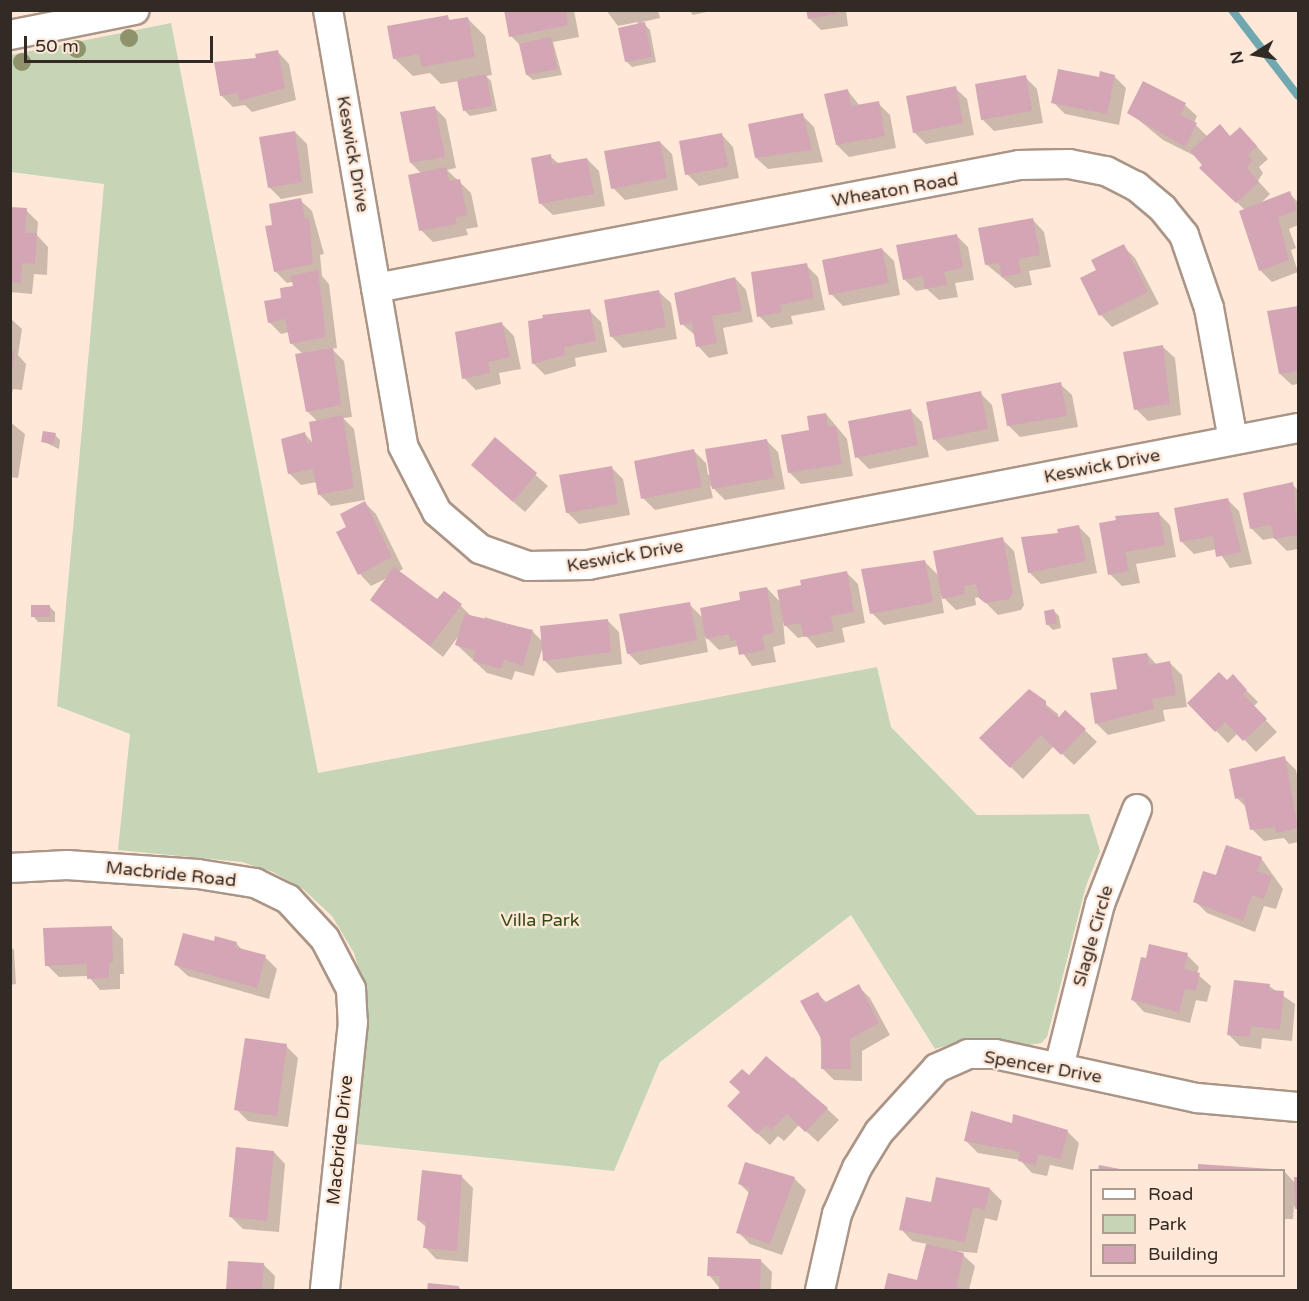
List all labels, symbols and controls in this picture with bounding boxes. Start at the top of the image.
scale bar [27,24,216,62]
north arrow [1225,24,1285,84]
text: 50 m [35,35,79,57]
text: N [1226,49,1248,66]
street label: Keswick Drive [332,94,374,214]
street label: Wheaton Road [830,168,960,212]
street label: Keswick Drive [1042,444,1162,488]
street label: Keswick Drive [565,535,685,577]
street label: Macbride Road [105,856,237,892]
street label: Slagle Circle [1068,883,1118,989]
park label: Villa Park [500,909,580,931]
street label: Spencer Drive [982,1046,1104,1088]
street label: Macbride Drive [322,1074,358,1206]
legend [1090,1169,1285,1277]
text: Road [1148,1183,1193,1205]
text: Park [1148,1213,1186,1235]
text: Building [1148,1243,1218,1265]

